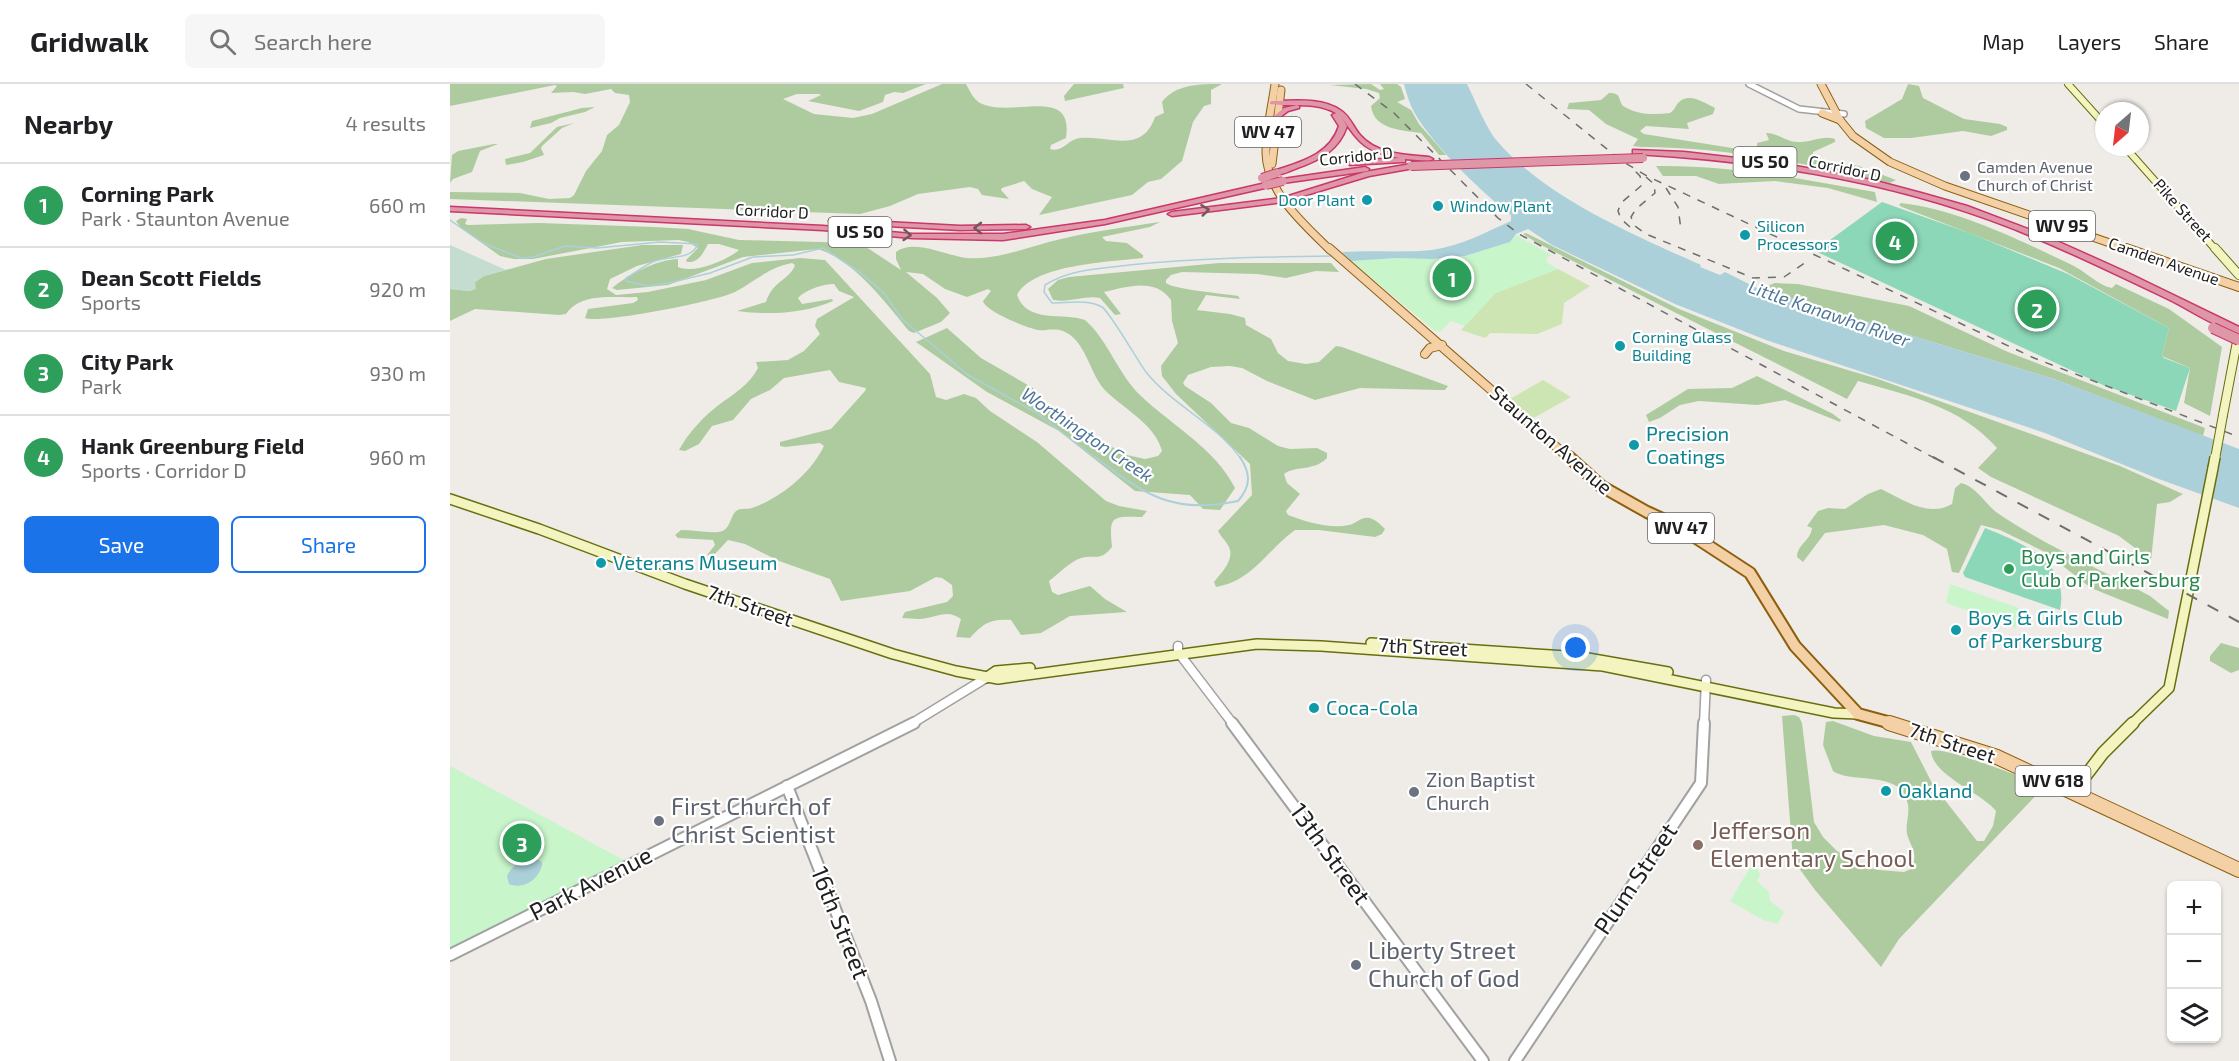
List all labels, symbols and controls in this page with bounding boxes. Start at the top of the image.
search box [185,14,605,68]
text: Gridwalk [30,24,149,58]
icon: search [206,25,239,58]
text: Search here [254,28,372,54]
text: Map [1982,29,2024,54]
text: Layers [2057,29,2121,54]
text: Share [2154,29,2209,54]
north arrow [2095,102,2149,156]
text: Nearby [24,108,113,139]
text: 4 results [346,111,426,135]
road number: WV 47 [1235,117,1301,147]
street label: Corridor D [1318,142,1394,169]
road number: US 50 [1734,147,1796,177]
street label: Corridor D [1807,151,1883,184]
place label: Camden Avenue Church of Christ [1977,157,2093,194]
marker: Camden Avenue Church of Christ [1958,169,1972,183]
street label: Pike Street [2150,174,2217,245]
text: Corning Park [81,180,214,206]
place label: Door Plant [1278,190,1355,209]
text: 1 [39,193,48,217]
text: 660 m [369,193,426,217]
marker: Door Plant [1360,193,1374,207]
place label: Window Plant [1450,196,1551,215]
street label: Corridor D [735,199,809,222]
marker: Window Plant [1431,199,1445,213]
one-way arrow [1201,204,1210,217]
text: Park · Staunton Avenue [81,206,290,230]
road number: WV 95 [2029,211,2095,241]
place label: Silicon Processors [1757,216,1838,253]
road number: US 50 [828,217,892,247]
pin: 4 [1876,218,1914,264]
one-way arrow [973,222,982,234]
marker: Silicon Processors [1738,228,1752,242]
one-way arrow [902,229,911,242]
street label: Camden Avenue [2106,233,2222,288]
pin: 1 [1432,256,1472,300]
text: Dean Scott Fields [81,264,261,290]
water label: Little Kanawha River [1746,275,1914,351]
text: 2 [38,277,49,301]
text: 920 m [369,277,426,301]
pin: 2 [2018,286,2056,332]
text: Sports [81,290,141,314]
place label: Corning Glass Building [1632,327,1732,364]
marker: Corning Glass Building [1613,339,1627,353]
text: City Park [81,348,173,374]
text: 3 [38,361,49,385]
text: 930 m [369,361,426,385]
text: Park [81,374,122,398]
street label: Staunton Avenue [1486,380,1618,499]
water label: Worthington Creek [1018,382,1157,486]
place label: Precision Coatings [1646,421,1729,468]
text: Hank Greenburg Field [81,432,305,458]
marker: Precision Coatings [1627,438,1641,452]
text: 4 [37,445,50,469]
text: 960 m [369,445,426,469]
text: Sports · Corridor D [81,458,247,482]
road number: WV 47 [1648,513,1714,543]
button: Save [24,516,219,573]
button: Share [231,516,426,573]
place label: Boys and Girls Club of Parkersburg [2021,544,2200,591]
place label: Veterans Museum [613,550,778,574]
marker: Veterans Museum [594,556,608,570]
marker: Boys and Girls Club of Parkersburg [2002,562,2016,576]
street label: 7th Street [704,579,797,631]
place label: Boys & Girls Club of Parkersburg [1968,605,2123,652]
marker: Boys & Girls Club of Parkersburg [1949,623,1963,637]
street label: 7th Street [1378,632,1469,660]
your location [1561,633,1590,662]
place label: Coca-Cola [1326,695,1418,719]
marker: Coca-Cola [1307,701,1321,715]
street label: 7th Street [1906,717,1999,767]
road number: WV 618 [2016,766,2090,796]
place label: Zion Baptist Church [1426,767,1535,814]
place label: Oakland [1898,778,1973,802]
marker: Oakland [1879,784,1893,798]
marker: Zion Baptist Church [1407,785,1421,799]
place label: First Church of Christ Scientist [671,791,835,848]
street label: 13th Street [1285,797,1378,909]
marker: First Church of Christ Scientist [652,814,666,828]
place label: Jefferson Elementary School [1710,815,1914,872]
street label: Plum Street [1587,817,1683,939]
pin: 3 [502,820,542,866]
marker: Jefferson Elementary School [1691,838,1705,852]
street label: Park Avenue [524,839,657,926]
street label: 16th Street [806,862,877,983]
map controls [2167,881,2221,1043]
button: + [2167,881,2221,935]
place label: Liberty Street Church of God [1368,935,1520,992]
button: − [2167,935,2221,989]
marker: Liberty Street Church of God [1349,958,1363,972]
button: layers [2167,989,2221,1043]

